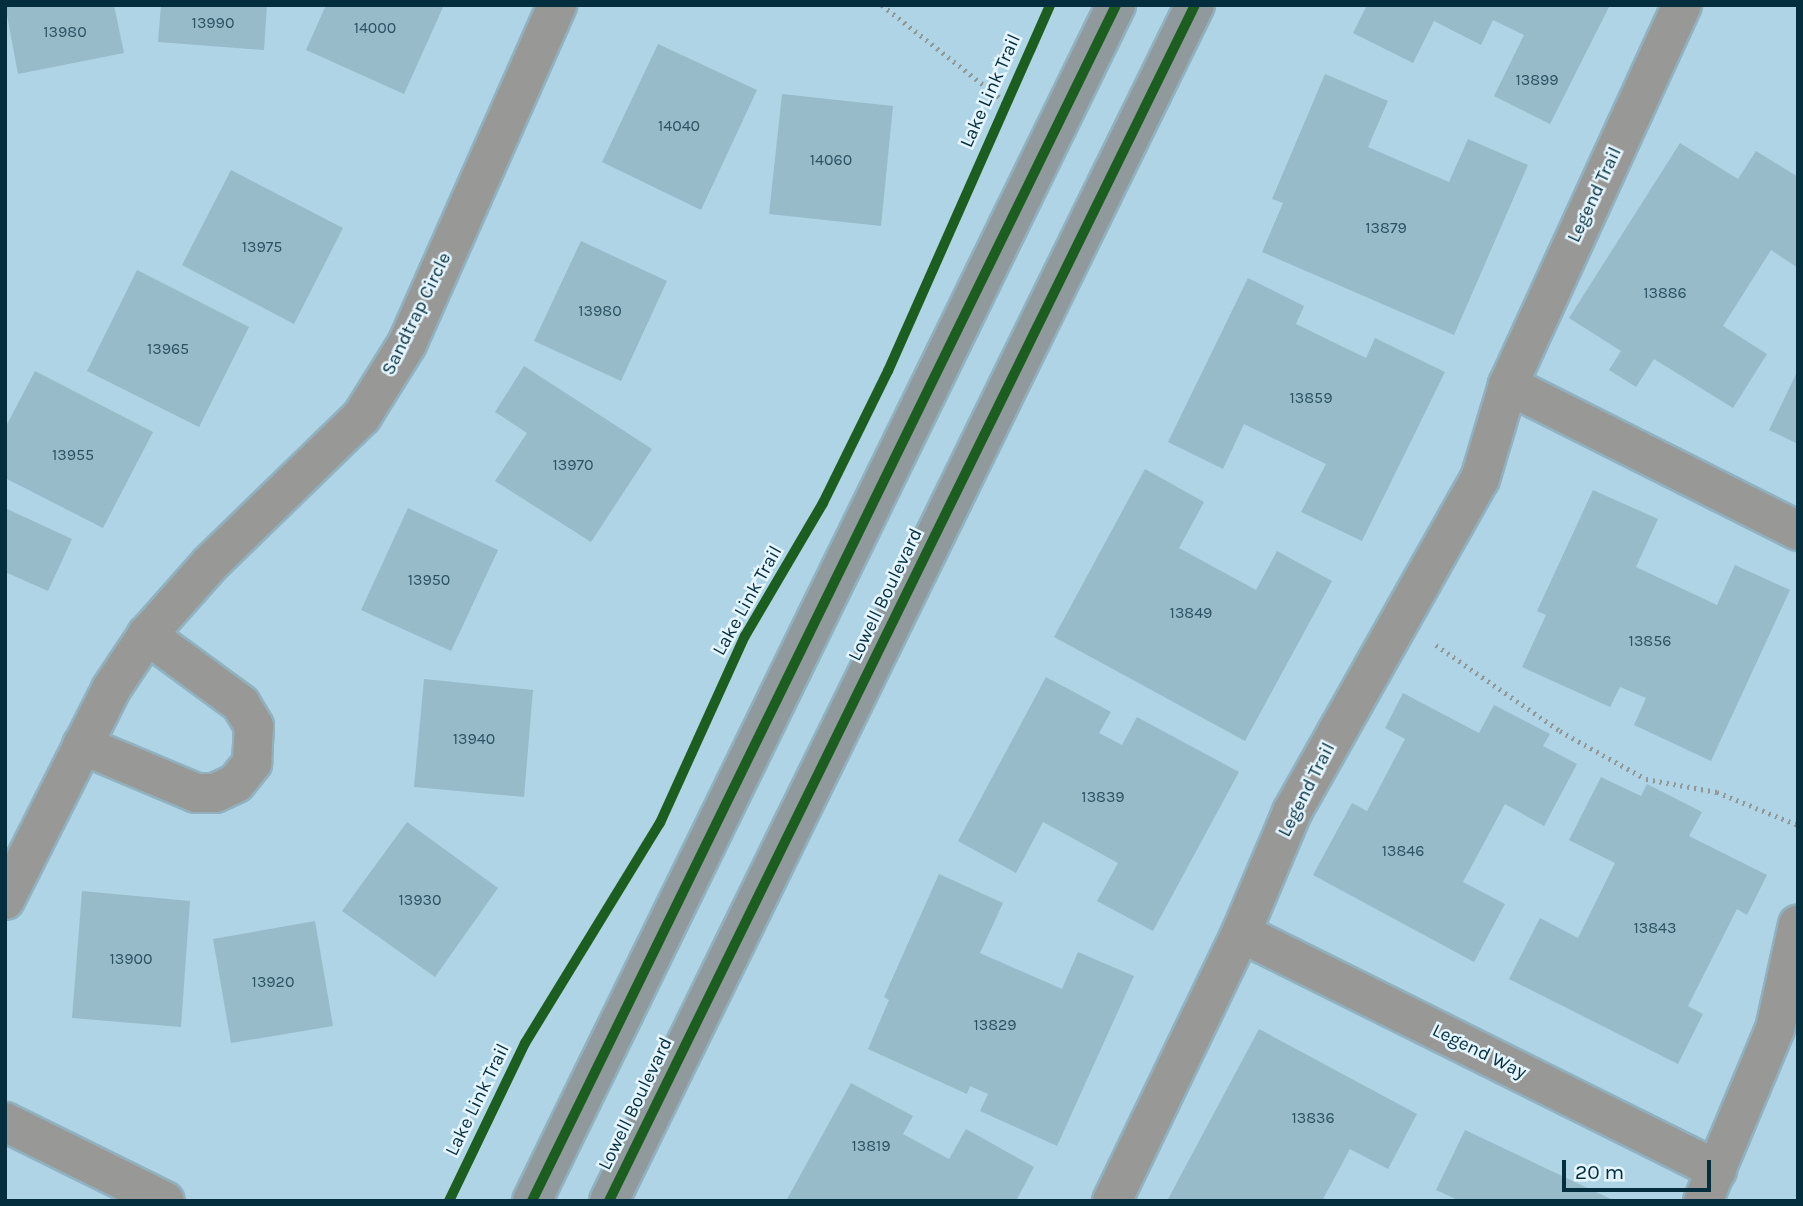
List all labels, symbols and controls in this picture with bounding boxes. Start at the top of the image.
house number: 13990 [192,13,234,33]
house number: 14000 [354,18,396,38]
house number: 13980 [43,22,87,42]
street label: Lake Link Trail [956,31,1026,151]
house number: 13899 [1515,70,1559,90]
house number: 14040 [658,116,700,136]
street label: Legend Trail [1563,144,1627,246]
house number: 14060 [810,150,852,170]
house number: 13879 [1365,218,1407,238]
house number: 13975 [242,237,282,257]
street label: Sandtrap Circle [377,249,457,379]
house number: 13886 [1643,283,1687,303]
house number: 13980 [578,301,622,321]
house number: 13965 [147,339,189,359]
house number: 13859 [1290,388,1332,408]
house number: 13955 [52,445,94,465]
house number: 13970 [552,455,594,475]
street label: Lowell Boulevard [844,525,928,665]
street label: Lake Link Trail [708,542,788,660]
house number: 13950 [408,570,450,590]
house number: 13849 [1170,603,1212,623]
house number: 13856 [1629,631,1671,651]
house number: 13940 [453,729,495,749]
street label: Legend Trail [1274,739,1340,841]
house number: 13839 [1081,787,1125,807]
house number: 13846 [1382,841,1424,861]
house number: 13930 [399,890,441,910]
house number: 13843 [1634,918,1676,938]
house number: 13900 [109,949,153,969]
house number: 13920 [252,972,294,992]
house number: 13829 [973,1015,1017,1035]
street label: Legend Way [1428,1019,1530,1085]
street label: Lowell Boulevard [594,1034,678,1174]
street label: Lake Link Trail [441,1040,515,1160]
house number: 13836 [1291,1108,1335,1128]
house number: 13819 [851,1136,891,1156]
scale bar [1565,1146,1714,1190]
text: 20 m [1575,1160,1624,1184]

